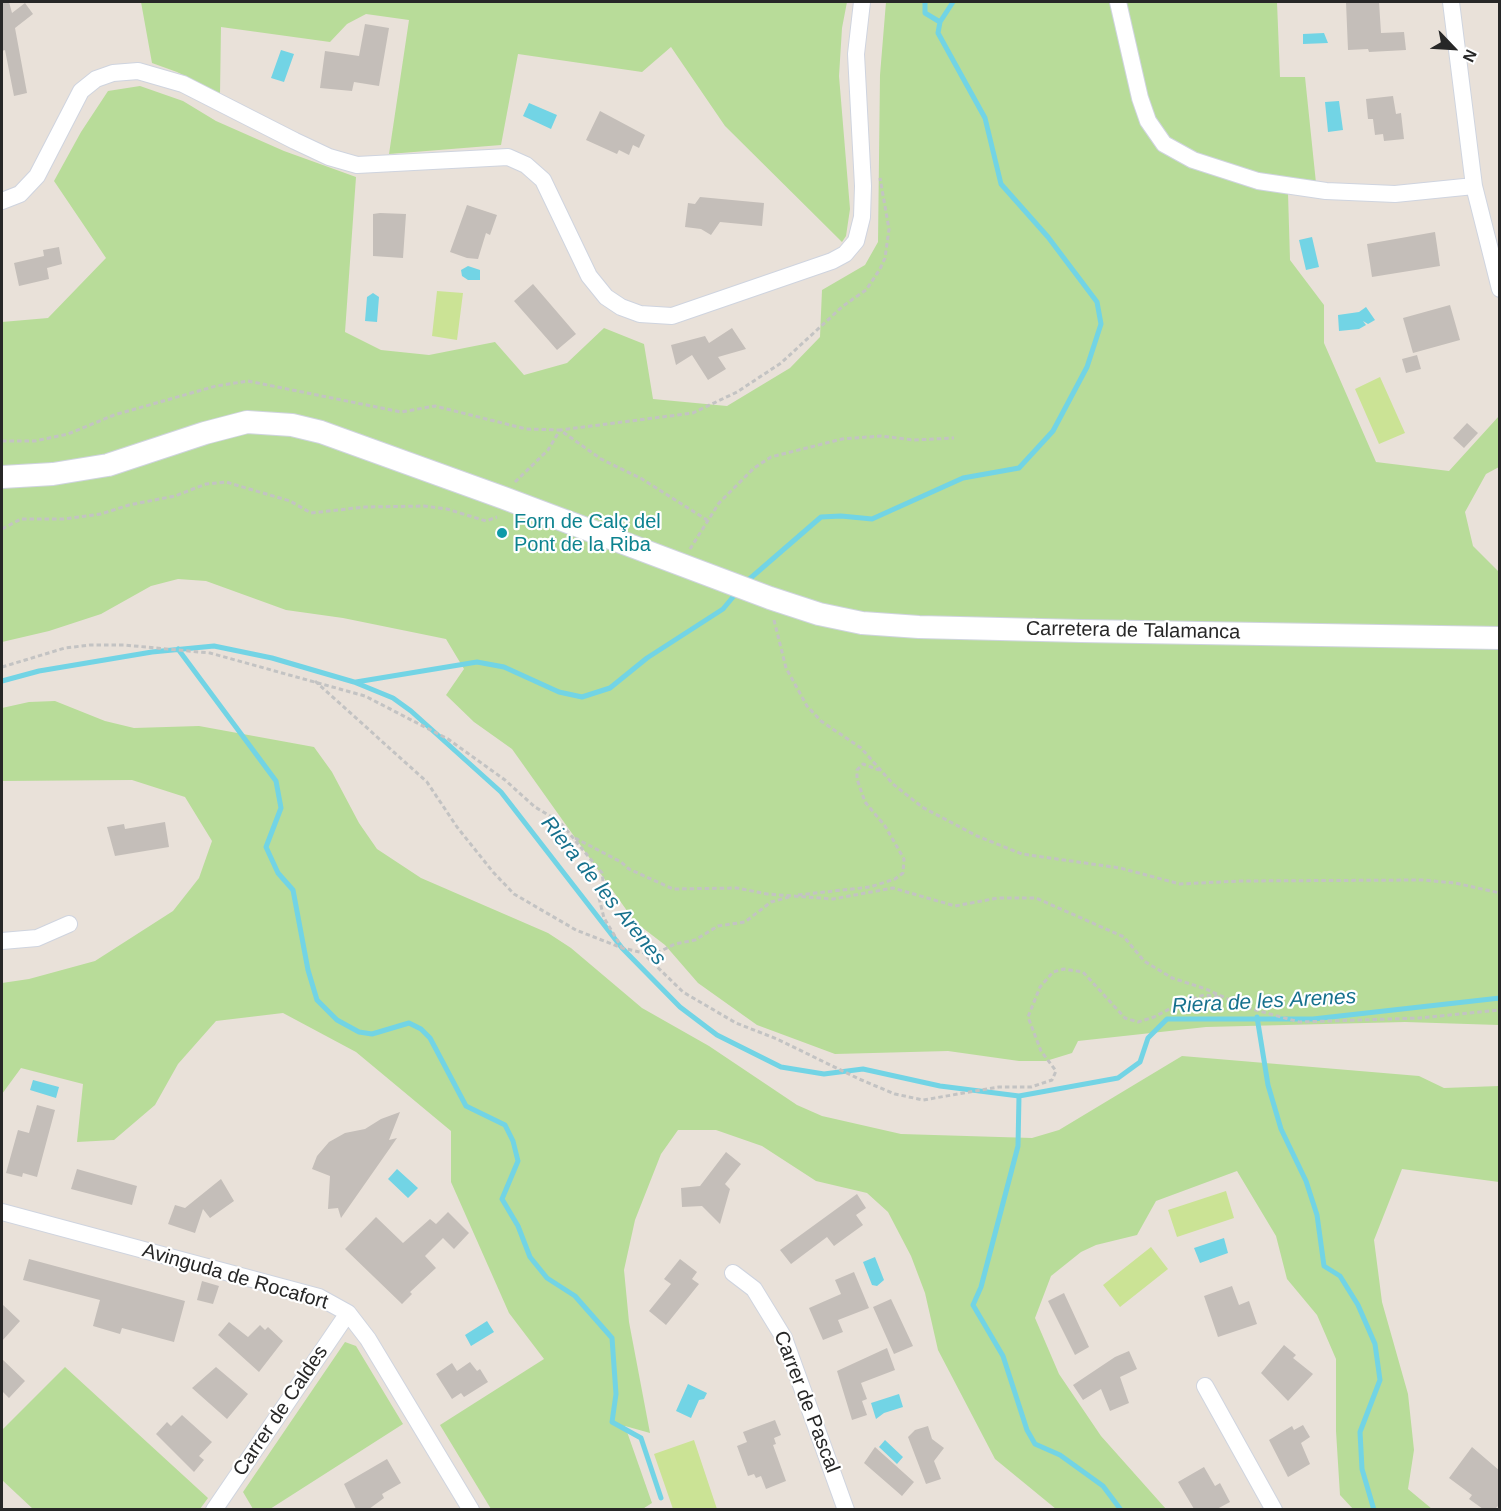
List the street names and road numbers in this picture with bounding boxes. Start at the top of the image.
street label: Carretera de Talamanca [1026,617,1240,645]
street label: Avinguda de Rocafort [139,1239,331,1315]
street label: Carrer de Pascal [768,1328,844,1476]
street label: Carrer de Caldes [228,1341,334,1481]

